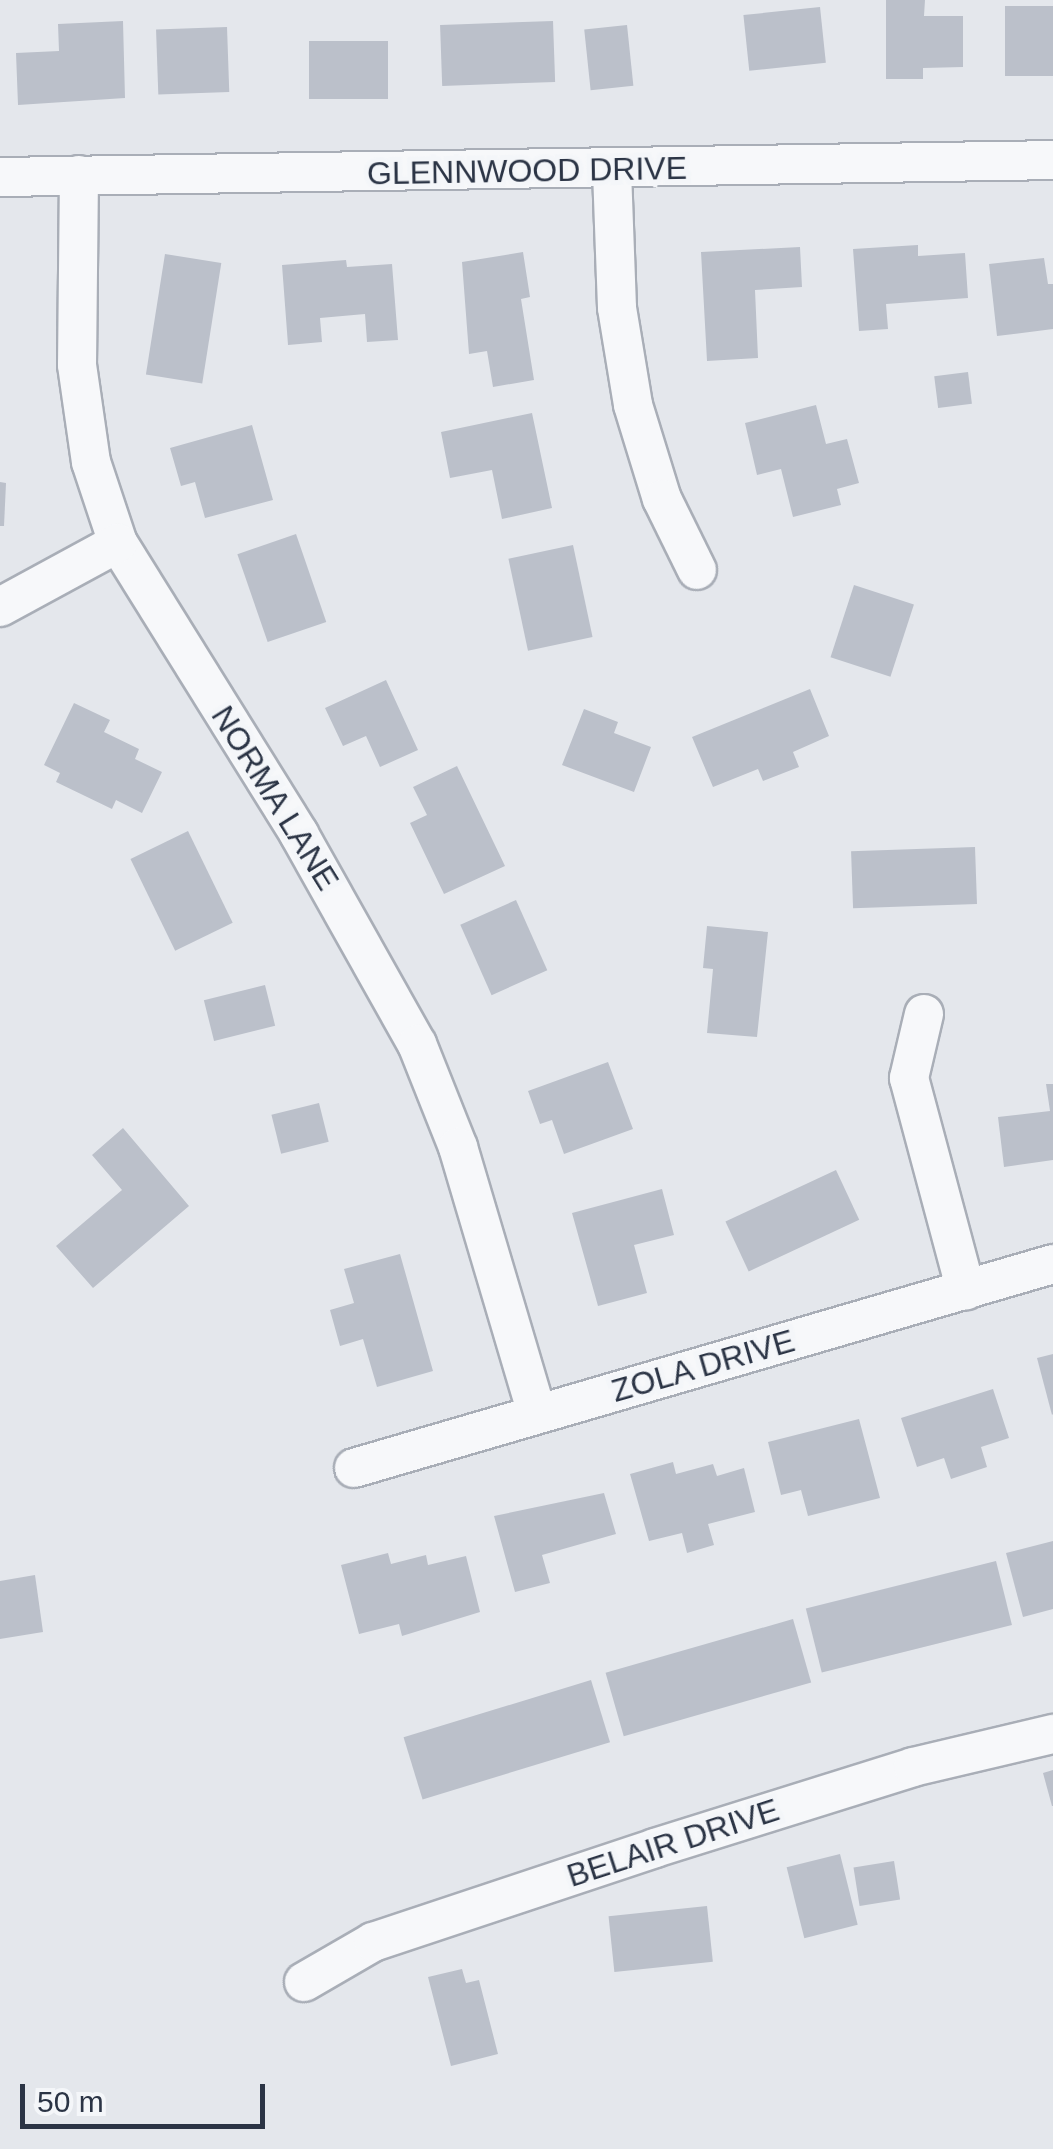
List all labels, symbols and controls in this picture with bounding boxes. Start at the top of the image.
street label: GLENNWOOD DRIVE [367,149,687,193]
street label: NORMA LANE [203,698,347,898]
street label: ZOLA DRIVE [606,1321,800,1411]
street label: BELAIR DRIVE [562,1791,784,1895]
scale bar [25,2064,270,2126]
text: 50 m [37,2085,104,2118]

